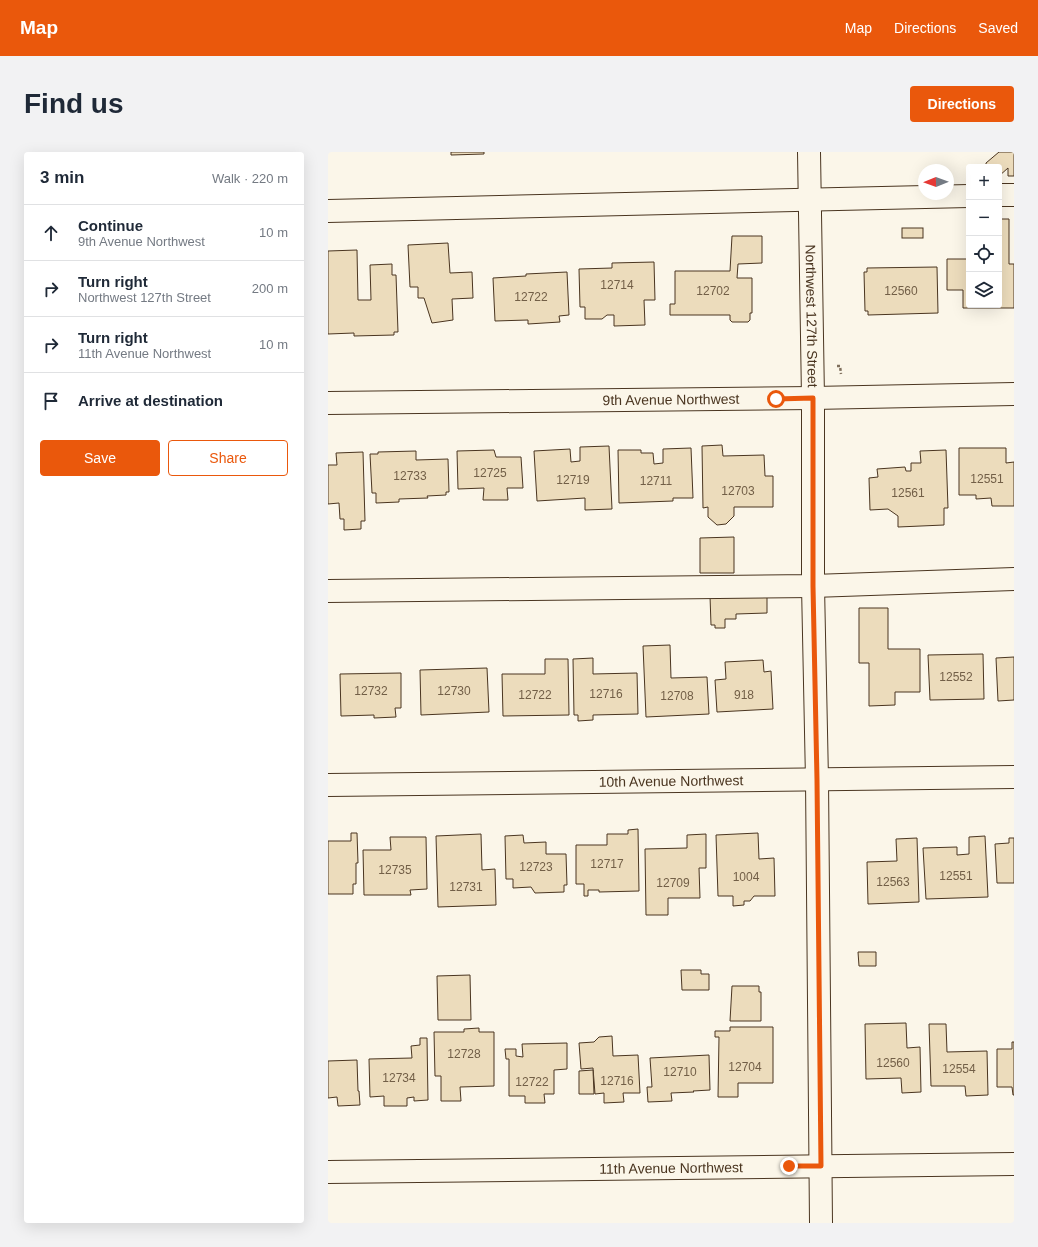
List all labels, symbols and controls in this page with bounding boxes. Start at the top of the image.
text: Map [20,17,58,38]
text: Map [845,20,872,36]
text: Directions [894,20,956,36]
text: Saved [978,20,1018,36]
button: Directions [910,86,1014,122]
text: Find us [24,88,124,119]
north arrow [918,164,954,200]
map controls [966,164,1002,308]
button: + [966,164,1002,200]
text: 3 min [40,168,84,187]
text: Walk · 220 m [212,171,288,186]
button: − [966,200,1002,236]
text: Continue [78,217,143,234]
icon: ahead [40,222,62,244]
text: 10 m [259,225,288,240]
text: 9th Avenue Northwest [78,234,205,249]
button: locate [966,236,1002,272]
street label: Northwest 127th Street [803,244,821,388]
button: layers [966,272,1002,308]
text: Turn right [78,273,148,290]
icon: right [40,278,62,300]
house number: 12714 [600,278,634,292]
text: 200 m [252,281,288,296]
house number: 12702 [696,284,730,298]
house number: 12560 [884,284,918,298]
text: Northwest 127th Street [78,290,211,305]
house number: 12722 [514,290,548,304]
text: Turn right [78,329,148,346]
icon: right [40,334,62,356]
text: 10 m [259,337,288,352]
text: 11th Avenue Northwest [78,346,211,361]
icon: arrive [40,390,62,412]
route start [767,390,785,408]
street label: 9th Avenue Northwest [602,391,740,408]
text: Arrive at destination [78,392,223,409]
button: Save [40,440,160,476]
button: Share [168,440,288,476]
house number: 12725 [473,466,507,480]
house number: 12733 [393,469,427,483]
house number: 12551 [970,472,1004,486]
house number: 12719 [556,473,590,487]
house number: 12711 [640,474,673,488]
house number: 12703 [721,484,755,498]
house number: 12561 [891,486,925,500]
house number: 12552 [939,670,973,684]
house number: 12732 [354,684,388,698]
house number: 12730 [437,684,471,698]
house number: 12716 [589,687,623,701]
house number: 12722 [518,688,552,702]
house number: 918 [734,688,754,702]
house number: 12708 [660,689,694,703]
street label: 10th Avenue Northwest [599,772,744,790]
house number: 12717 [590,857,624,871]
house number: 12723 [519,860,553,874]
house number: 12735 [378,863,412,877]
house number: 12551 [939,869,973,883]
house number: 1004 [733,870,760,884]
house number: 12563 [876,875,910,889]
house number: 12709 [656,876,690,890]
house number: 12731 [449,880,483,894]
house number: 12728 [447,1047,481,1061]
house number: 12560 [876,1056,910,1070]
house number: 12704 [728,1060,762,1074]
house number: 12554 [942,1062,976,1076]
house number: 12710 [663,1065,697,1079]
house number: 12734 [382,1071,416,1085]
house number: 12716 [600,1074,634,1088]
house number: 12722 [515,1075,549,1089]
route end [780,1157,798,1175]
street label: 11th Avenue Northwest [599,1159,743,1177]

